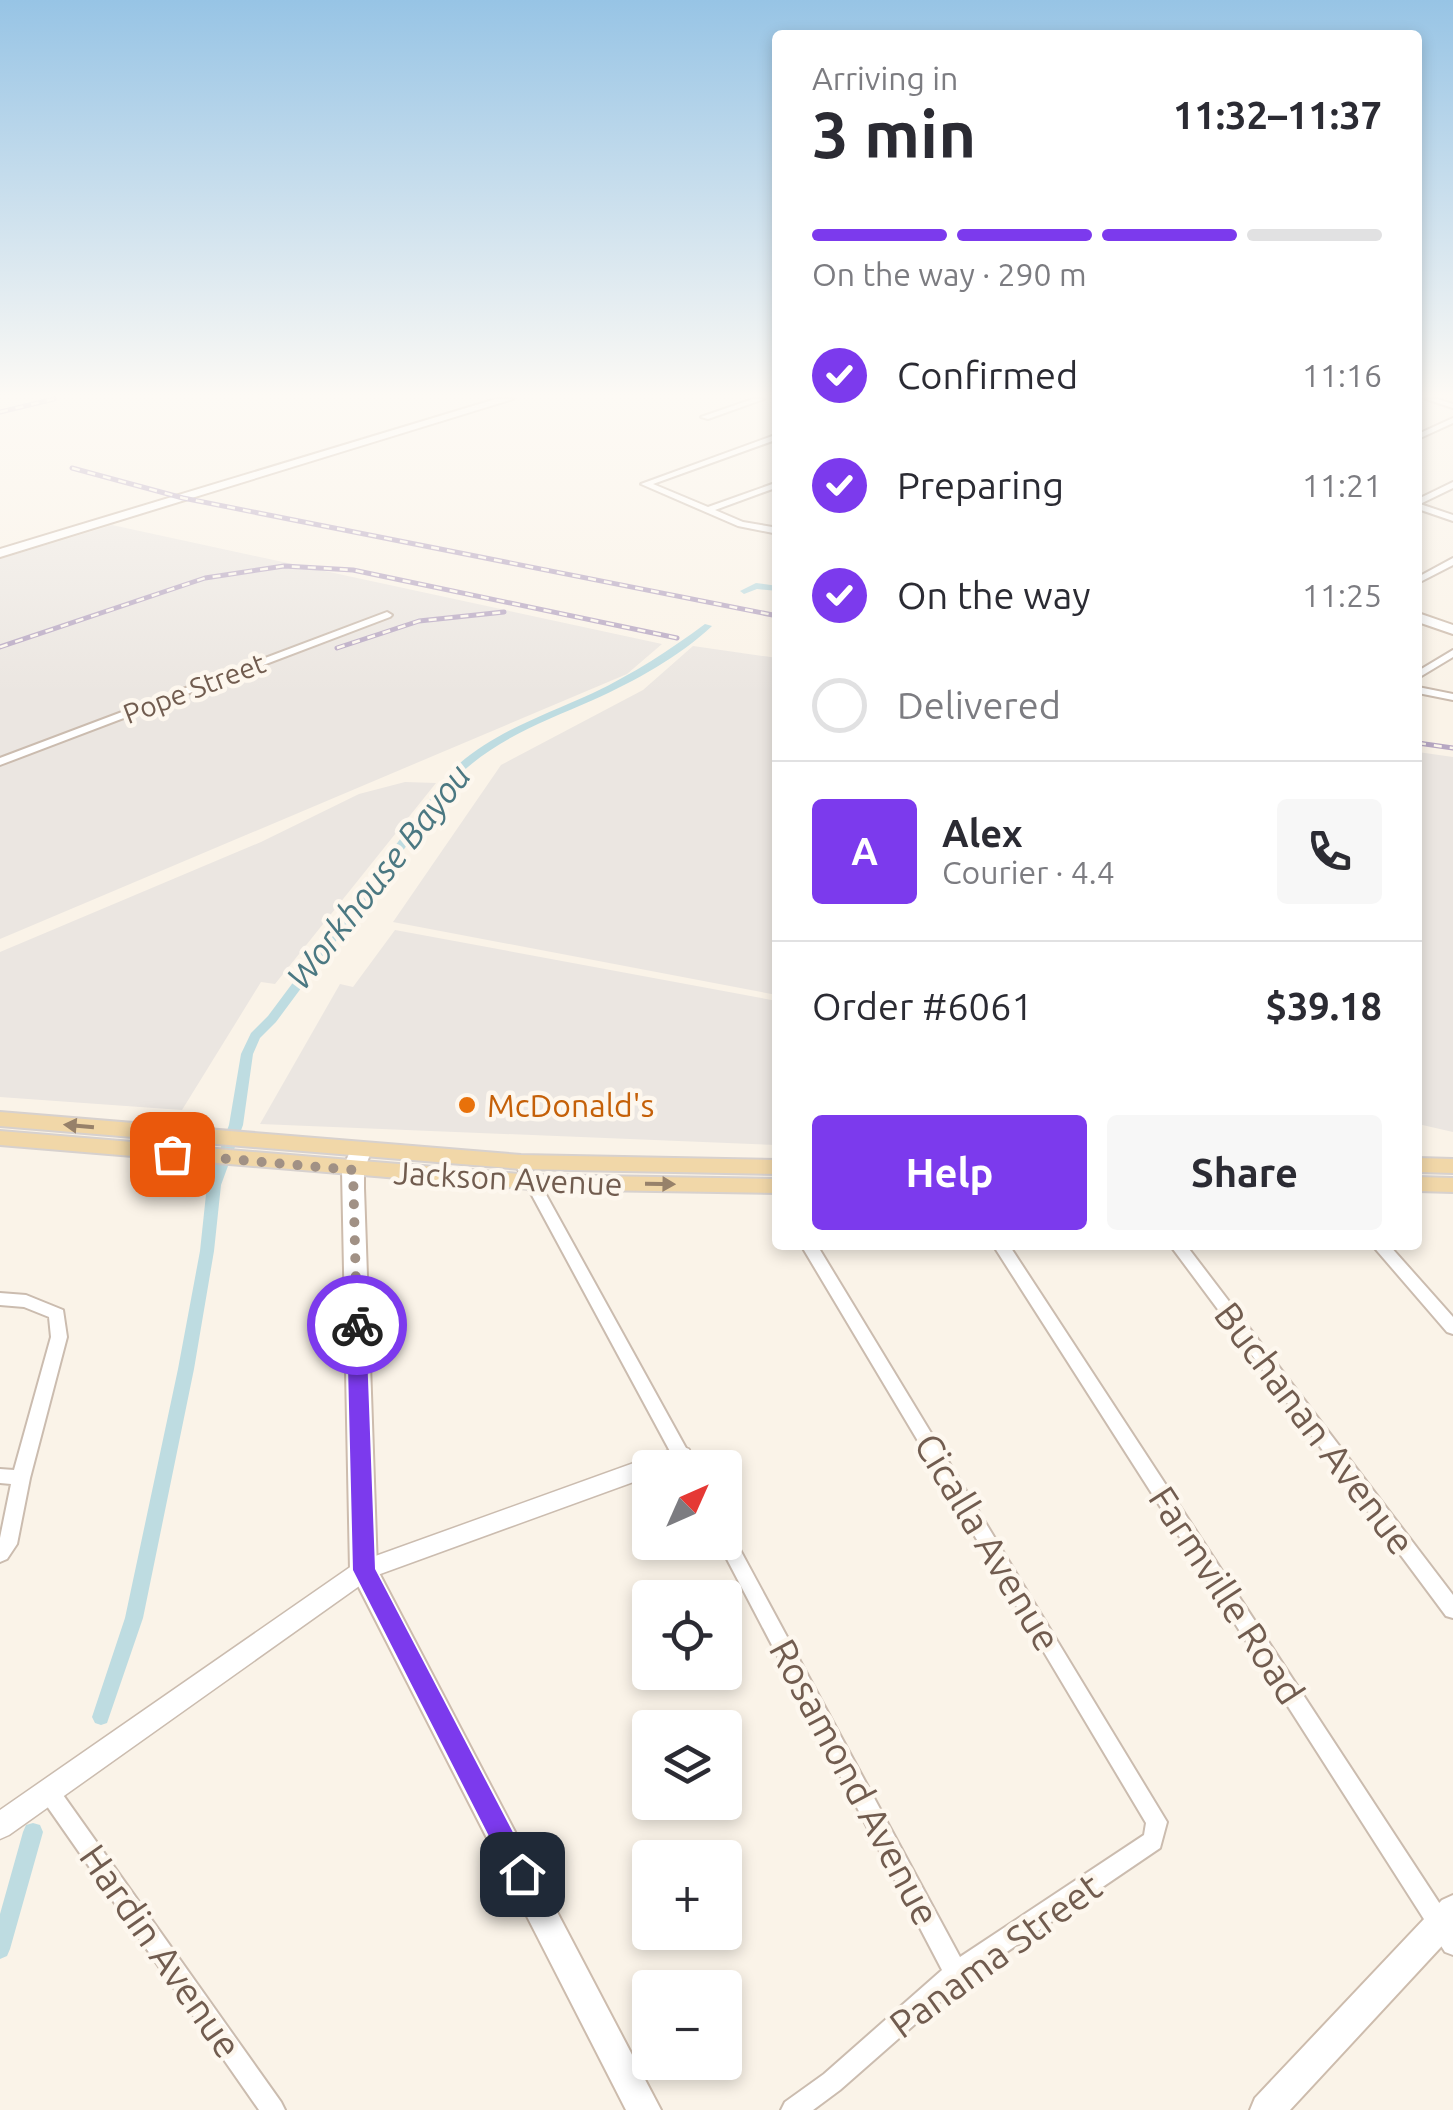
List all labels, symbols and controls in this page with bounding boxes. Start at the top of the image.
text: Arriving in [812,60,958,96]
text: 11:32–11:37 [1173,94,1382,136]
text: 3 min [812,97,976,170]
text: On the way · 290 m [812,256,1087,292]
icon: check [812,348,867,403]
text: Confirmed [897,354,1078,396]
text: 11:16 [1302,357,1382,393]
icon: check [812,458,867,513]
text: Preparing [897,464,1064,506]
text: 11:21 [1302,467,1382,503]
icon: check [812,568,867,623]
text: On the way [897,574,1090,616]
text: 11:25 [1302,577,1382,613]
street label: Pope Street [119,647,269,729]
text: Delivered [897,684,1061,726]
water label: Workhouse Bayou [278,756,478,996]
button: phone [1277,799,1382,904]
text: Alex [942,812,1023,854]
text: A [851,830,878,872]
text: Courier · 4.4 [942,854,1115,890]
text: Order #6061 [812,985,1033,1027]
text: $39.18 [1265,985,1382,1027]
place label: McDonald's [487,1087,654,1123]
marker: McDonald's [456,1094,478,1116]
pin [130,1112,215,1197]
button: Help [812,1115,1087,1230]
button: Share [1107,1115,1382,1230]
one-way arrow [63,1118,95,1134]
icon: bag [145,1127,200,1182]
street label: Jackson Avenue [393,1154,623,1202]
one-way arrow [645,1176,677,1192]
courier [307,1275,407,1375]
street label: Buchanan Avenue [1207,1294,1423,1562]
icon: bike [330,1298,385,1353]
street label: Cicalla Avenue [907,1426,1069,1658]
north arrow [632,1450,742,1560]
map controls [632,1450,742,2080]
street label: Farmville Road [1141,1479,1313,1711]
button: locate [632,1580,742,1690]
street label: Rosamond Avenue [762,1632,948,1932]
button: layers [632,1710,742,1820]
pin [480,1832,565,1917]
street label: Hardin Avenue [72,1836,250,2066]
button: + [632,1840,742,1950]
icon: home [495,1847,550,1902]
street label: Panama Street [881,1864,1109,2046]
button: − [632,1970,742,2080]

